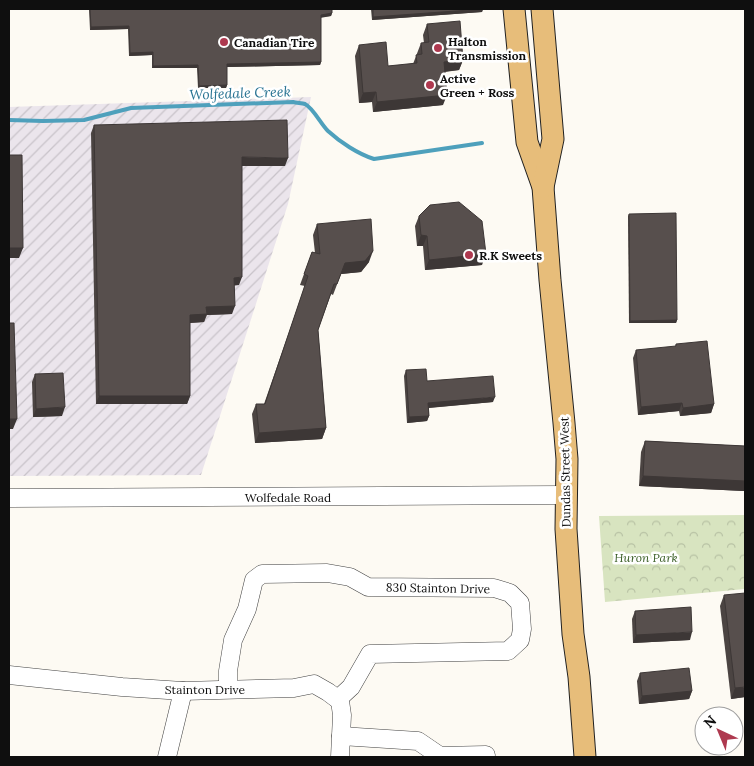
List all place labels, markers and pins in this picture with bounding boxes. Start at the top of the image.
place label: Halton Transmission [448,34,527,63]
place label: Canadian Tire [234,35,315,50]
marker: Canadian Tire [218,36,230,48]
marker: Halton Transmission [432,42,444,54]
place label: Active Green + Ross [440,71,515,100]
marker: Active Green + Ross [424,79,436,91]
place label: R.K Sweets [479,248,542,263]
marker: R.K Sweets [463,249,475,261]

